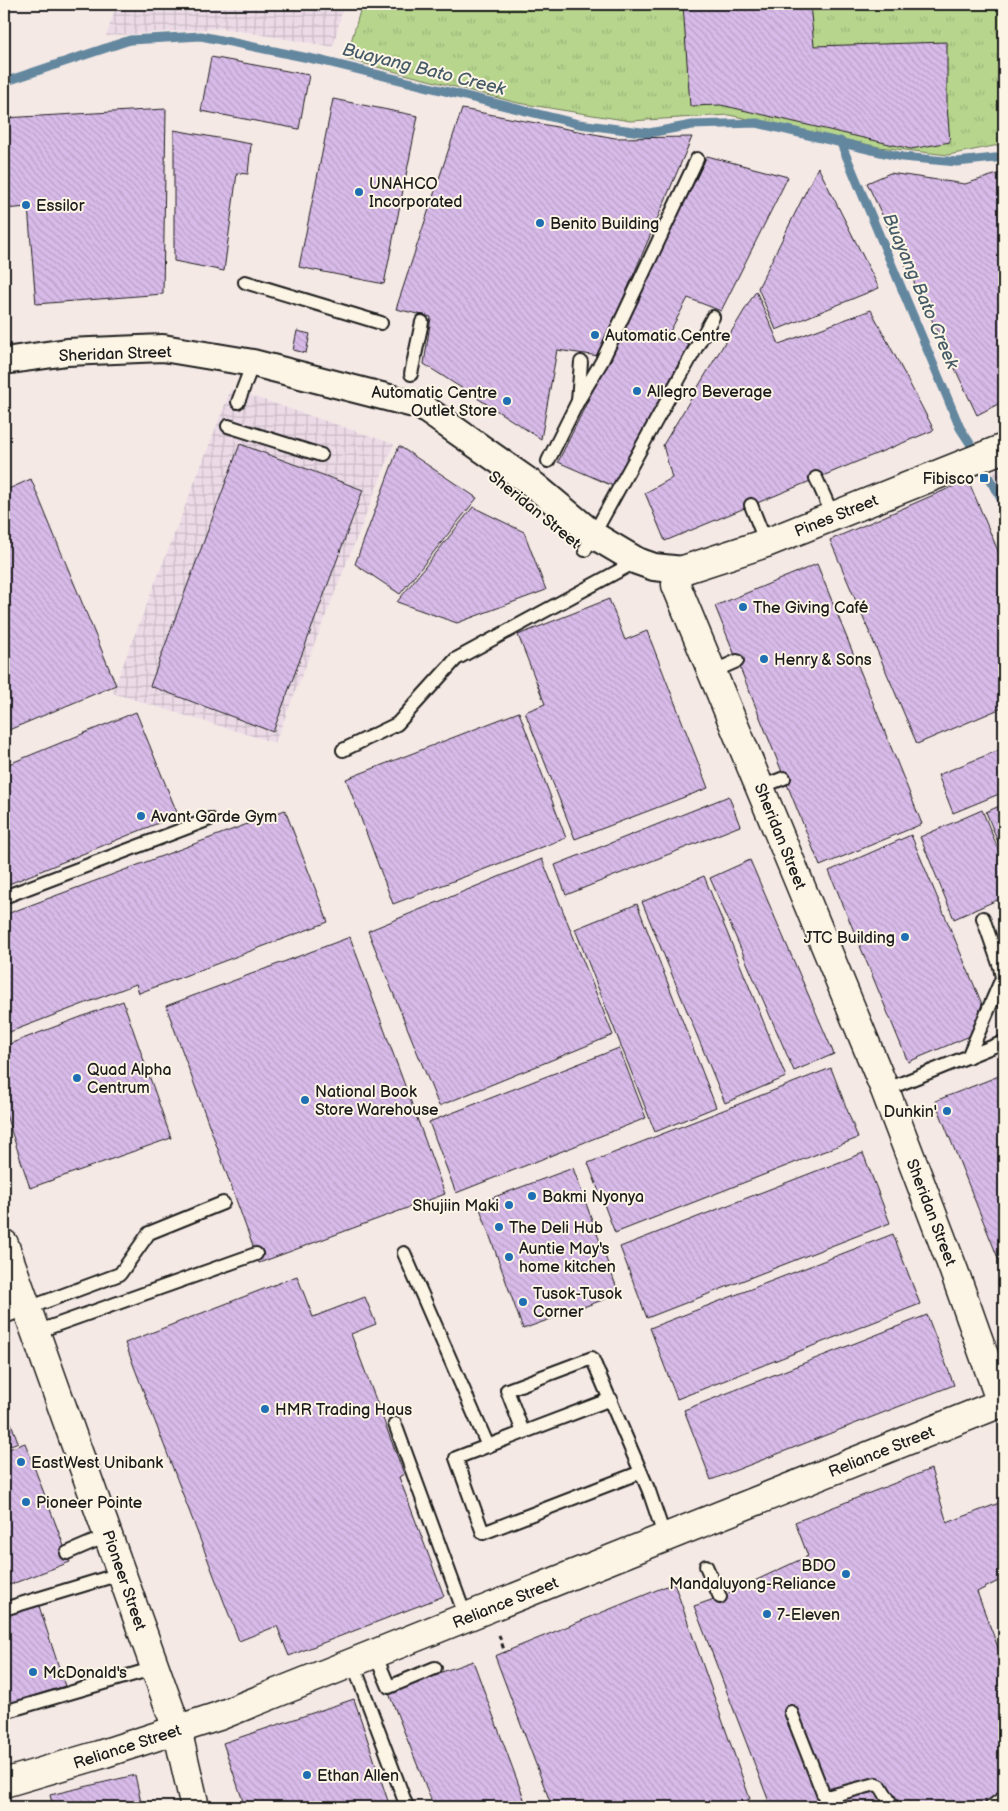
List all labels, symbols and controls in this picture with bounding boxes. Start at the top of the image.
water label: Buayang Bato Creek [340,39,509,100]
place label: UNAHCO Incorporated [369,175,462,212]
marker: UNAHCO Incorporated [353,186,365,198]
place label: Essilor [36,197,85,216]
marker: Essilor [20,199,32,211]
water label: Buayang Bato Creek [878,210,963,373]
place label: Benito Building [550,215,659,234]
marker: Benito Building [534,217,546,229]
place label: Automatic Centre [605,327,731,346]
marker: Automatic Centre [589,329,601,341]
street label: Sheridan Street [58,343,172,366]
place label: Allegro Beverage [647,383,773,402]
place label: Automatic Centre Outlet Store [371,384,498,421]
marker: Allegro Beverage [631,385,643,397]
marker: Automatic Centre Outlet Store [501,395,513,407]
street label: Sheridan Street [484,467,584,553]
place label: Fibisco [922,470,974,489]
marker: Fibisco [978,472,990,484]
street label: Pines Street [792,491,881,542]
place label: The Giving Café [753,599,869,618]
marker: The Giving Café [737,601,749,613]
place label: Henry & Sons [774,651,872,670]
marker: Henry & Sons [758,653,770,665]
street label: Sheridan Street [750,781,810,892]
place label: Avant Garde Gym [151,808,277,827]
marker: Avant Garde Gym [135,810,147,822]
place label: JTC Building [804,929,895,948]
marker: JTC Building [899,931,911,943]
place label: Quad Alpha Centrum [87,1061,171,1098]
marker: Quad Alpha Centrum [71,1072,83,1084]
place label: National Book Store Warehouse [315,1083,439,1120]
marker: National Book Store Warehouse [299,1094,311,1106]
place label: Dunkin' [884,1103,937,1122]
marker: Dunkin' [941,1105,953,1117]
street label: Sheridan Street [902,1157,960,1269]
place label: Bakmi Nyonya [542,1188,644,1207]
marker: Bakmi Nyonya [526,1190,538,1202]
place label: Shujiin Maki [413,1197,499,1216]
marker: Shujiin Maki [503,1199,515,1211]
place label: The Deli Hub [509,1219,603,1238]
marker: The Deli Hub [493,1221,505,1233]
place label: Auntie May's home kitchen [519,1240,616,1277]
marker: Auntie May's home kitchen [503,1251,515,1263]
place label: Tusok-Tusok Corner [533,1285,622,1322]
marker: Tusok-Tusok Corner [517,1296,529,1308]
place label: HMR Trading Haus [275,1401,412,1420]
marker: HMR Trading Haus [259,1403,271,1415]
street label: Reliance Street [826,1423,937,1482]
place label: EastWest Unibank [31,1454,163,1473]
marker: EastWest Unibank [15,1456,27,1468]
place label: Pioneer Pointe [36,1494,143,1513]
marker: Pioneer Pointe [20,1496,32,1508]
street label: Pioneer Street [98,1528,150,1633]
place label: BDO Mandaluyong-Reliance [669,1557,837,1594]
marker: BDO Mandaluyong-Reliance [840,1568,852,1580]
street label: Reliance Street [450,1574,561,1633]
place label: 7-Eleven [777,1606,840,1625]
marker: 7-Eleven [761,1608,773,1620]
place label: McDonald's [43,1664,127,1683]
marker: McDonald's [27,1666,39,1678]
street label: Reliance Street [71,1721,184,1774]
place label: Ethan Allen [317,1767,399,1786]
marker: Ethan Allen [301,1769,313,1781]

